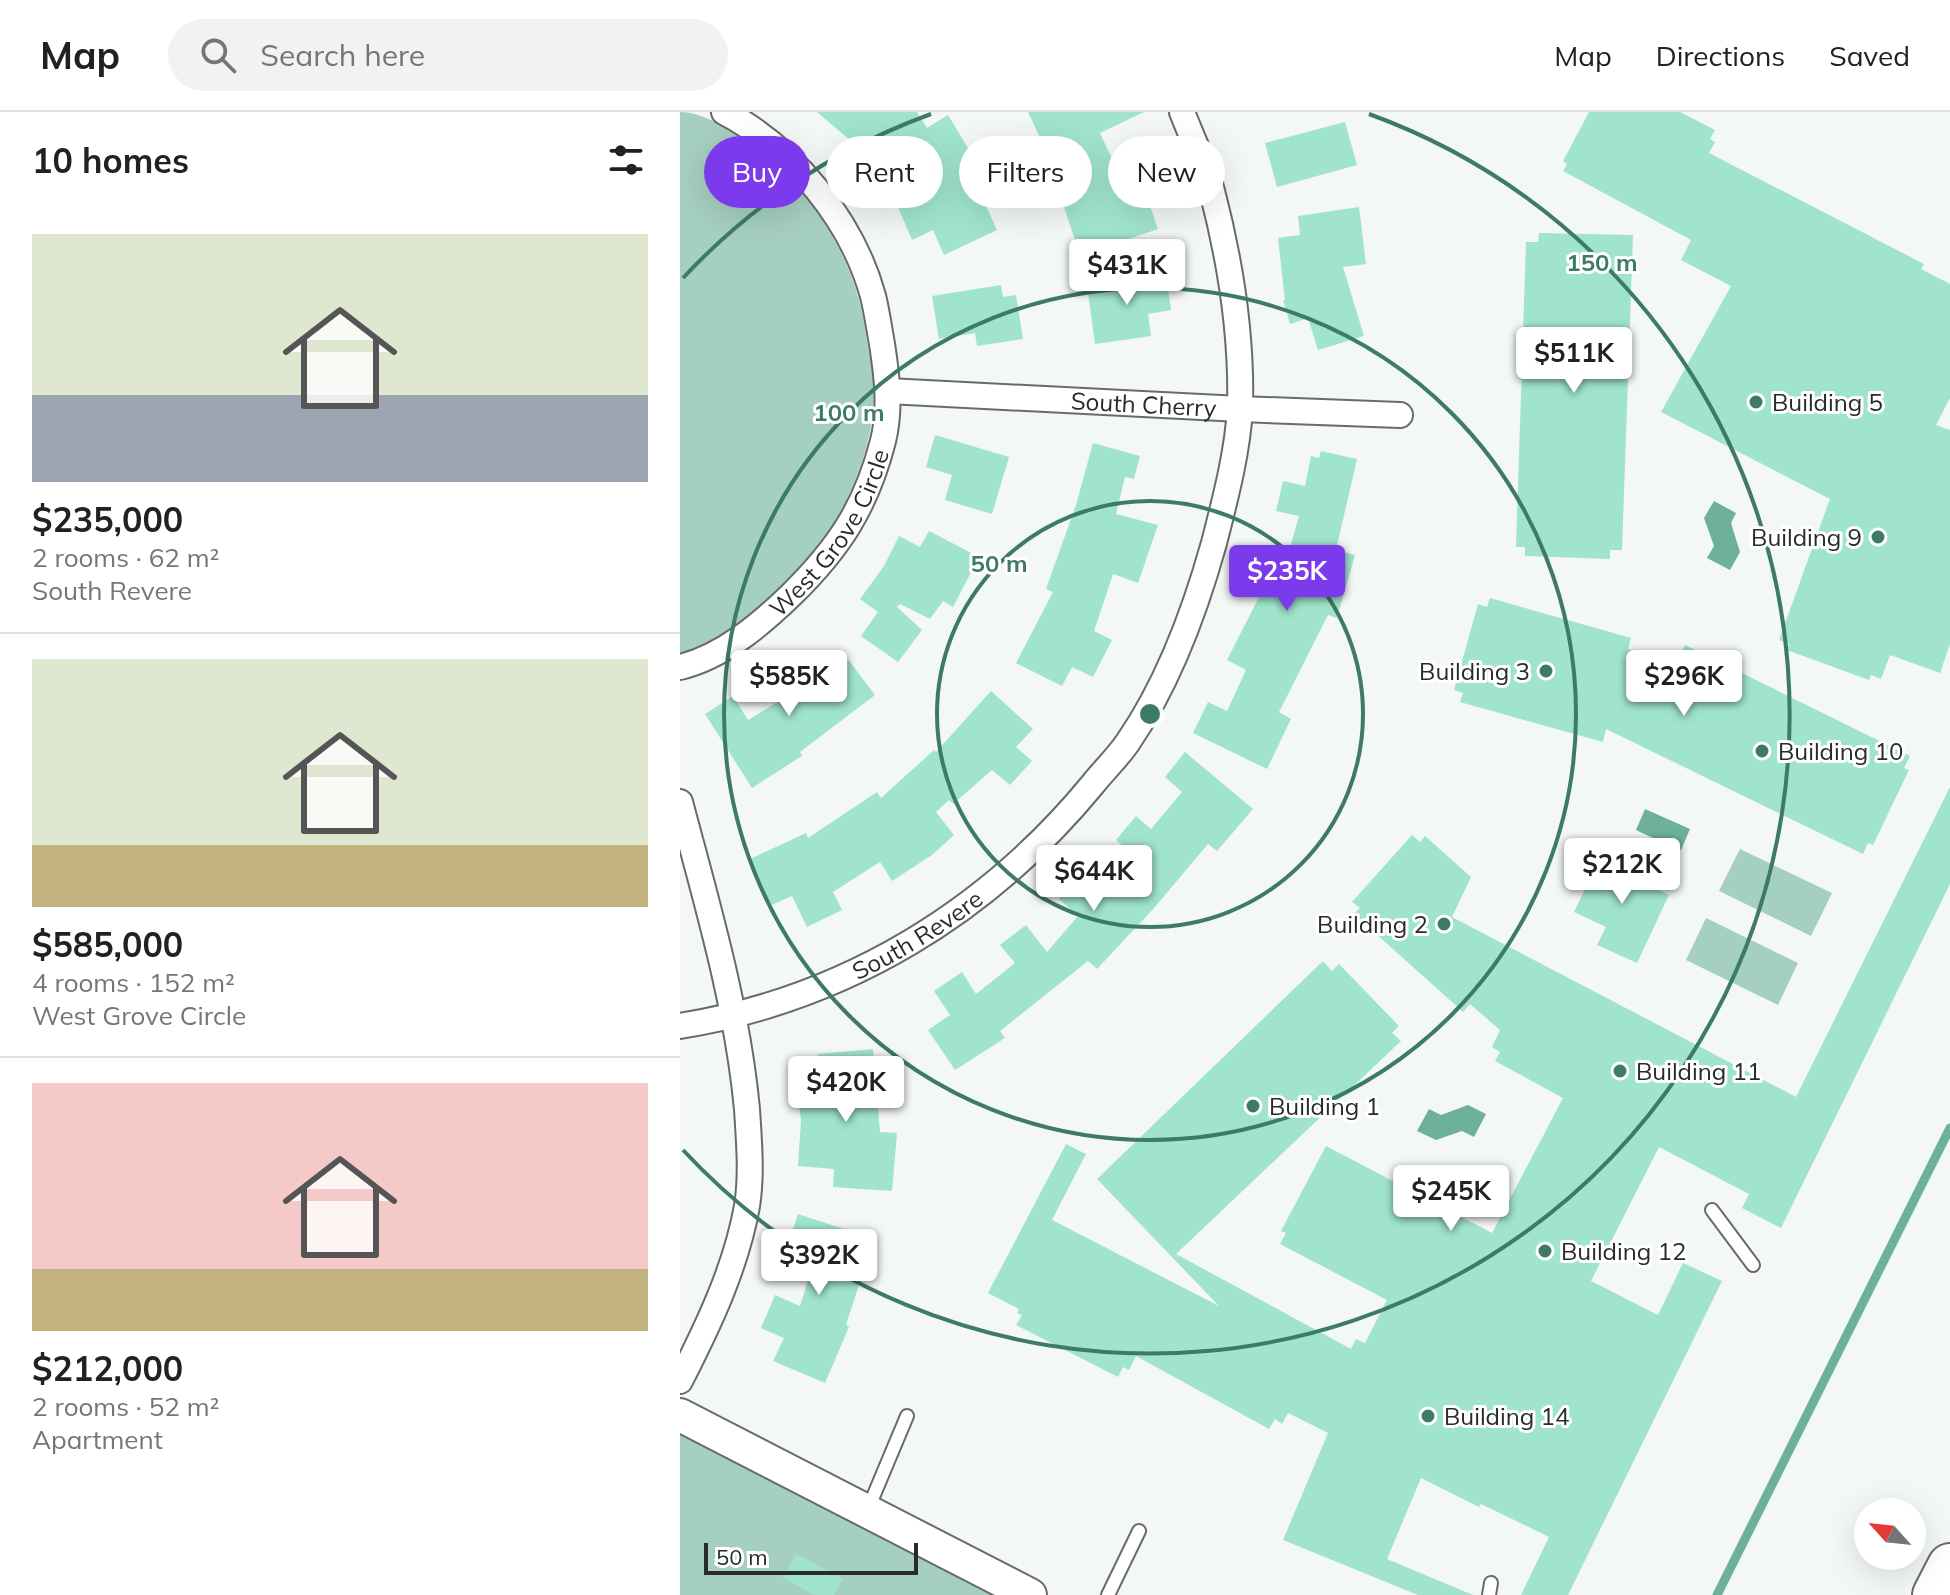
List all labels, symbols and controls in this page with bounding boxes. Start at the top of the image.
search box [168,19,728,91]
text: Map [40,31,120,79]
icon: search [196,33,240,77]
text: Search here [260,36,425,74]
text: Map [1554,38,1612,73]
text: Directions [1656,38,1785,73]
text: Saved [1829,38,1910,73]
chip: Buy [704,136,810,208]
chip: Rent [826,136,943,208]
chip: Filters [959,136,1092,208]
chip: New [1108,136,1225,208]
icon: filters [604,138,648,182]
text: 10 homes [32,139,189,182]
pin: $431K [1071,239,1183,307]
text: 150 m [1566,247,1638,277]
text: $431K [1087,248,1167,281]
icon: home [268,286,412,430]
pin: $511K [1518,327,1630,395]
text: $511K [1534,336,1614,369]
street label: South Cherry [1070,385,1217,423]
place label: Building 5 [1772,387,1883,417]
marker: Building 5 [1747,393,1765,411]
text: 100 m [813,397,885,427]
street label: West Grove Circle [763,446,895,623]
text: $235,000 [32,498,183,541]
place label: Building 9 [1751,522,1862,552]
marker: Building 9 [1869,528,1887,546]
text: 2 rooms · 62 m² [32,541,219,574]
pin: $235K [1231,545,1343,613]
text: 50 m [971,548,1027,578]
text: $235K [1247,554,1327,587]
text: South Revere [32,574,192,607]
pin: $585K [733,650,845,718]
pin: $296K [1628,650,1740,718]
place label: Building 3 [1419,656,1530,686]
text: $585K [749,659,829,692]
text: $296K [1644,659,1724,692]
marker: Building 3 [1537,662,1555,680]
centre of rings [1136,700,1164,728]
icon: home [268,711,412,855]
place label: Building 10 [1778,736,1903,766]
marker: Building 10 [1753,742,1771,760]
pin: $212K [1566,838,1678,906]
pin: $644K [1038,845,1150,913]
text: $212K [1582,847,1662,880]
text: $644K [1054,854,1134,887]
street label: South Revere [847,883,988,986]
place label: Building 2 [1317,909,1428,939]
marker: Building 2 [1435,915,1453,933]
text: $585,000 [32,923,183,966]
text: 4 rooms · 152 m² [32,966,235,999]
text: West Grove Circle [32,999,246,1032]
pin: $420K [790,1056,902,1124]
place label: Building 11 [1636,1056,1761,1086]
marker: Building 11 [1611,1062,1629,1080]
text: $420K [806,1065,886,1098]
place label: Building 1 [1269,1091,1380,1121]
marker: Building 1 [1244,1097,1262,1115]
icon: home [268,1135,412,1279]
pin: $245K [1395,1165,1507,1233]
text: $245K [1411,1174,1491,1207]
pin: $392K [763,1229,875,1297]
place label: Building 12 [1561,1236,1686,1266]
text: $392K [779,1238,859,1271]
marker: Building 12 [1536,1242,1554,1260]
text: $212,000 [32,1347,183,1390]
text: 2 rooms · 52 m² [32,1390,219,1423]
place label: Building 14 [1444,1401,1569,1431]
marker: Building 14 [1419,1407,1437,1425]
text: Apartment [32,1423,163,1456]
north arrow [1854,1498,1926,1570]
map controls [1854,1498,1926,1570]
scale bar [704,1539,918,1575]
text: 50 m [716,1543,767,1571]

